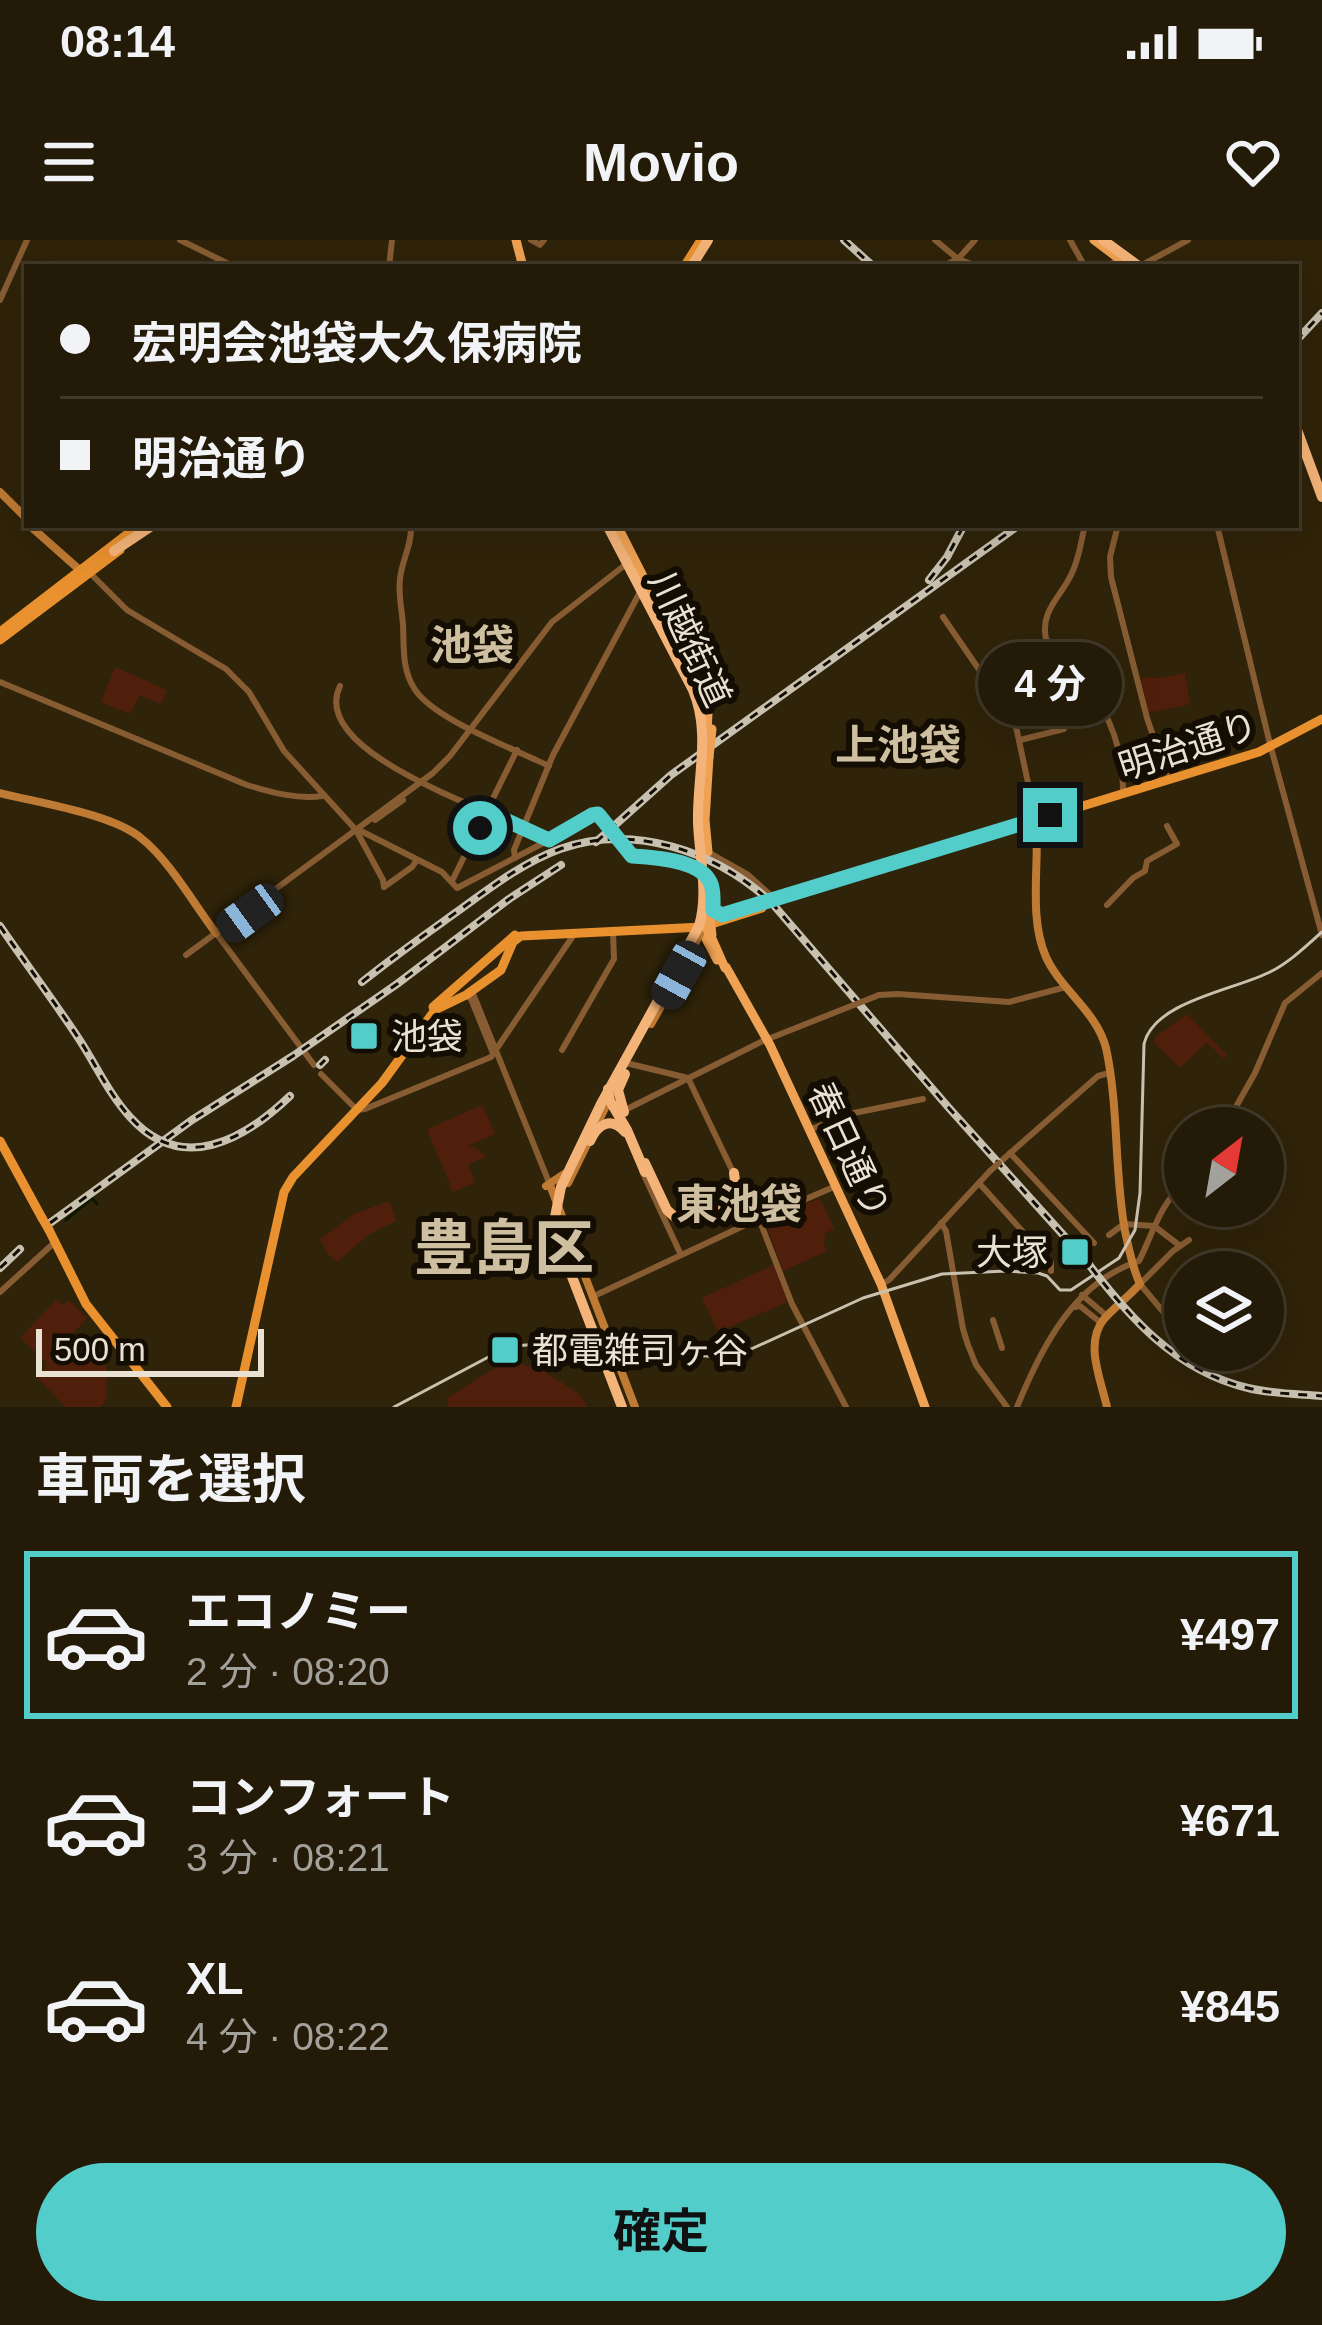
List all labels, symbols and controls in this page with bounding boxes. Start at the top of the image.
text: 08:14 [60,16,175,67]
icon: menu [36,129,102,195]
icon: heart [1220,129,1286,195]
text: Movio [583,132,739,192]
text: 宏明会池袋大久保病院 [132,318,582,369]
text: 明治通り [132,433,312,484]
street label: 川越街道 [641,565,739,713]
district label: 池袋 [430,622,514,669]
callout: 4 分 [978,641,1122,725]
text: 4 分 [1014,662,1086,705]
street label: 明治通り [1113,704,1263,788]
district label: 上池袋 [835,722,961,769]
route end [1023,788,1077,842]
route start [453,801,507,855]
car [210,877,290,949]
car [646,935,712,1015]
place label: 池袋 [391,1016,463,1057]
marker: 池袋 [348,1020,380,1052]
street label: 春日通り [800,1076,898,1224]
north arrow [1164,1107,1284,1227]
map controls [1164,1107,1284,1371]
district label: 東池袋 [676,1181,802,1228]
district label: 豊島区 [414,1215,594,1282]
place label: 大塚 [976,1232,1048,1273]
marker: 大塚 [1059,1236,1091,1268]
button: layers [1164,1251,1284,1371]
scale bar [36,1323,264,1376]
place label: 都電雑司ヶ谷 [532,1330,748,1371]
text: 500 m [54,1331,146,1368]
marker: 都電雑司ヶ谷 [489,1334,521,1366]
text: 車両を選択 [36,1449,306,1509]
icon: car [42,1581,150,1689]
text: エコノミー [186,1586,411,1637]
text: ¥497 [1180,1609,1280,1660]
text: 2 分 · 08:20 [186,1650,390,1693]
icon: car [42,1767,150,1875]
text: コンフォート [186,1772,455,1823]
text: ¥671 [1180,1795,1280,1846]
text: 3 分 · 08:21 [186,1836,390,1879]
icon: car [42,1953,150,2061]
text: XL [186,1953,244,2004]
text: ¥845 [1180,1981,1280,2032]
text: 4 分 · 08:22 [186,2015,390,2058]
button: 確定 [36,2163,1286,2301]

